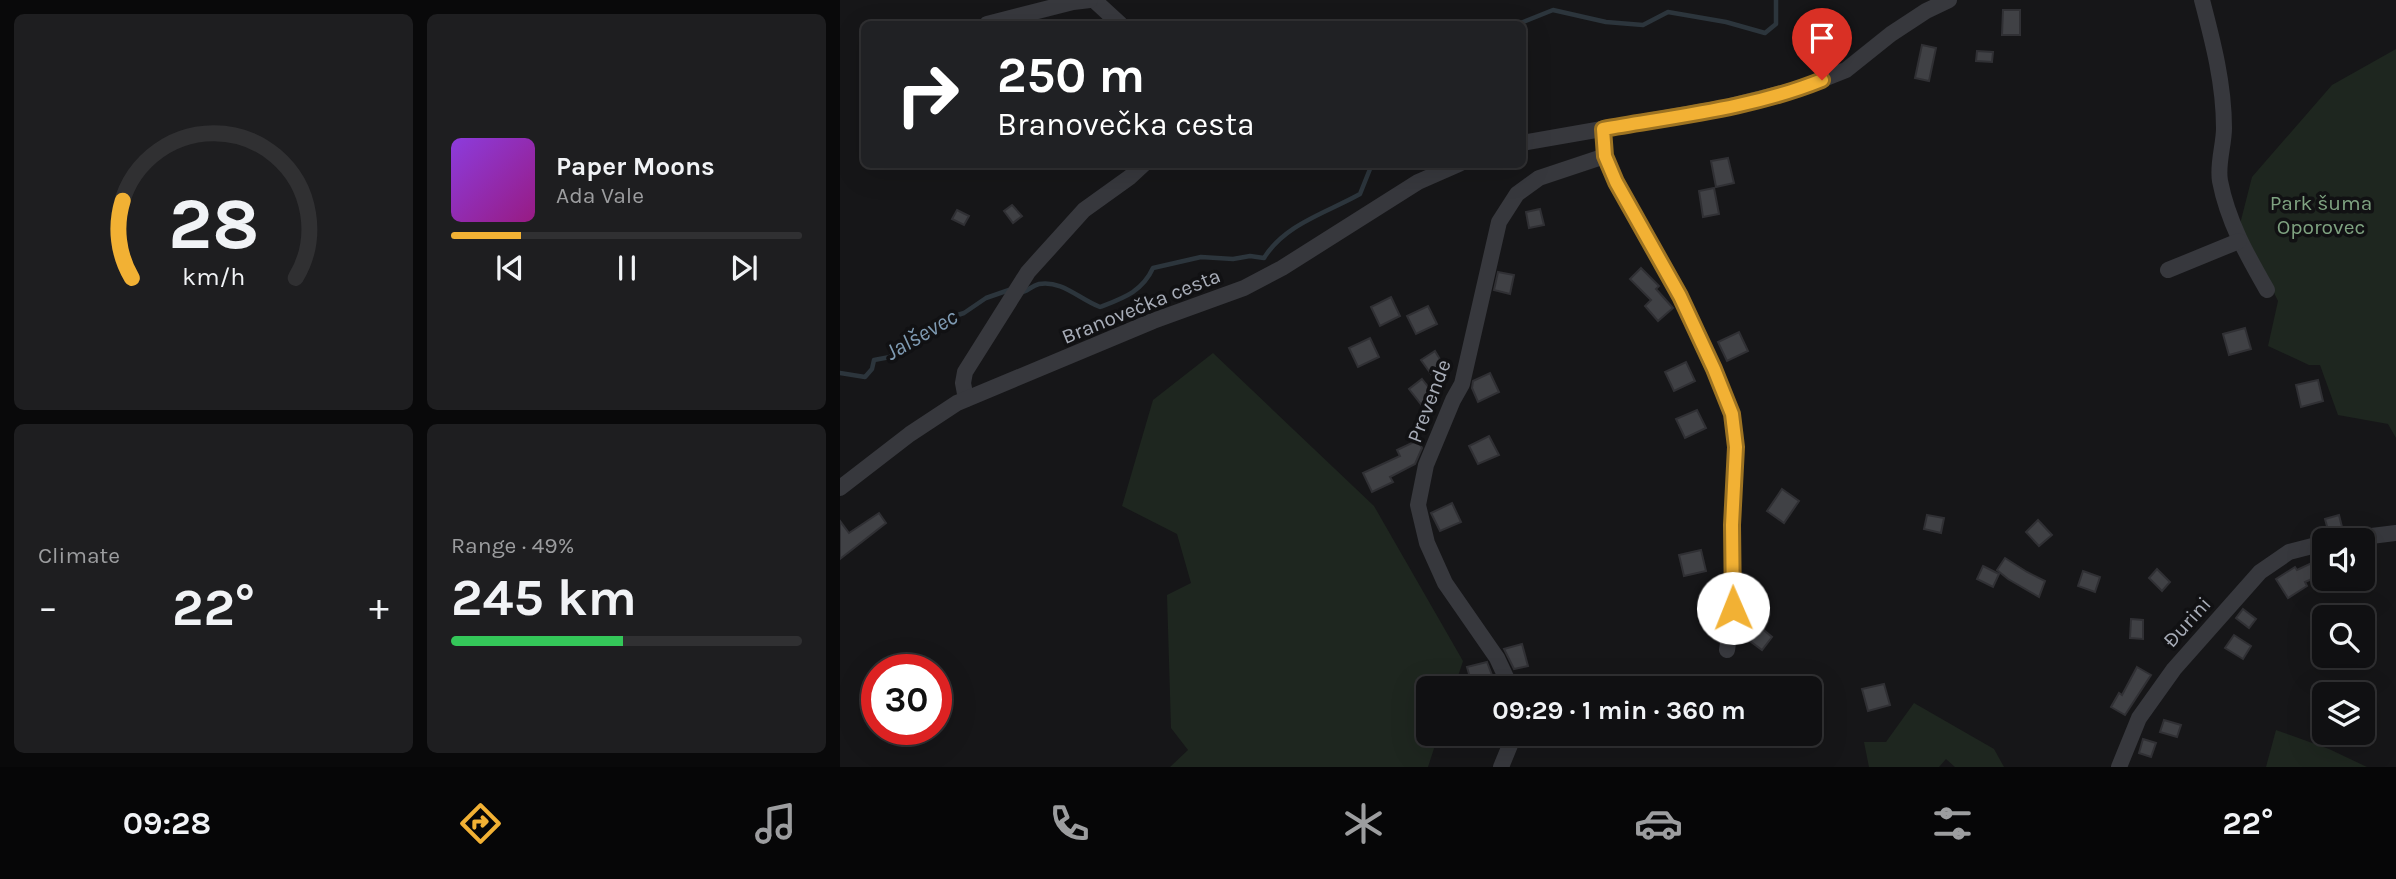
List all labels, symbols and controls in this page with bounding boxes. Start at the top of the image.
pin [1792,8,1852,80]
icon: arrive [1803,19,1841,57]
text: 250 m [997,47,1145,104]
icon: right [882,49,973,140]
text: Branovečka cesta [997,106,1255,143]
text: Paper Moons [556,151,715,182]
text: 28 [168,182,259,267]
text: Ada Vale [556,182,644,209]
park label: Park šuma Oporovec [2270,191,2372,239]
icon: previous [491,249,529,287]
icon: pause [608,249,646,287]
icon: next [725,249,763,287]
text: km/h [182,262,245,291]
street label: Branovečka cesta [1058,263,1224,349]
water label: Jalševec [880,303,963,366]
street label: Prevende [1402,356,1456,446]
map controls [2312,528,2375,745]
button: sound [2312,528,2375,591]
text: Range · 49% [451,532,574,559]
text: Climate [38,542,120,569]
text: 245 km [451,567,637,628]
position arrow [1696,571,1770,645]
text: 22° [172,577,255,638]
text: − [38,585,58,630]
text: + [369,585,389,630]
street label: Đurini [2158,592,2216,652]
button: search [2312,605,2375,668]
speed limit sign: 30 [861,654,952,745]
button: layers [2312,682,2375,745]
text: 09:29 · 1 min · 360 m [1492,695,1746,726]
icon: directions [456,799,505,848]
icon: music [751,799,800,848]
icon: phone [1045,799,1094,848]
icon: climate [1339,799,1388,848]
icon: car [1634,799,1683,848]
icon: filters [1928,799,1977,848]
text: 09:28 [123,805,211,842]
text: 22° [2222,805,2273,842]

